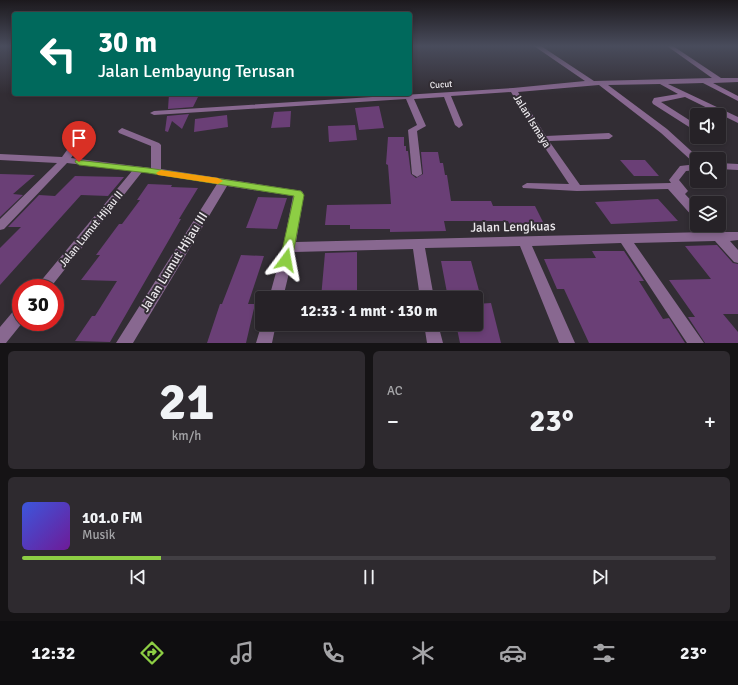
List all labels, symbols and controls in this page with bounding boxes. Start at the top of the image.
text: 30 m [98,26,157,60]
icon: left [32,28,84,80]
text: Jalan Lembayung Terusan [98,60,295,82]
street label: Cucut [429,79,453,91]
street label: Jalan Ismaya [511,92,554,150]
map controls [690,108,726,232]
button: sound [690,108,726,144]
pin [62,121,96,162]
icon: arrive [68,127,90,149]
button: search [690,152,726,188]
street label: Jalan Lumut Hijau II [56,188,126,270]
button: layers [690,196,726,232]
street label: Jalan Lumut Hijau III [137,209,211,315]
street label: Jalan Lengkuas [470,218,556,236]
position arrow [265,239,307,281]
speed limit sign: 30 [12,279,64,331]
text: 12:33 · 1 mnt · 130 m [301,302,437,320]
text: 21 [158,370,215,434]
text: AC [387,383,403,399]
text: 23° [529,403,574,440]
text: − [387,408,399,435]
text: + [704,408,716,435]
text: km/h [172,428,201,444]
text: 101.0 FM [82,509,143,527]
text: Musik [82,527,115,543]
icon: previous [127,566,149,588]
icon: pause [358,566,380,588]
icon: next [589,566,611,588]
icon: directions [138,639,166,667]
icon: music [228,639,256,667]
icon: phone [319,639,347,667]
icon: climate [409,639,437,667]
icon: car [499,639,527,667]
icon: filters [590,639,618,667]
text: 12:32 [31,642,75,664]
text: 23° [680,642,707,664]

